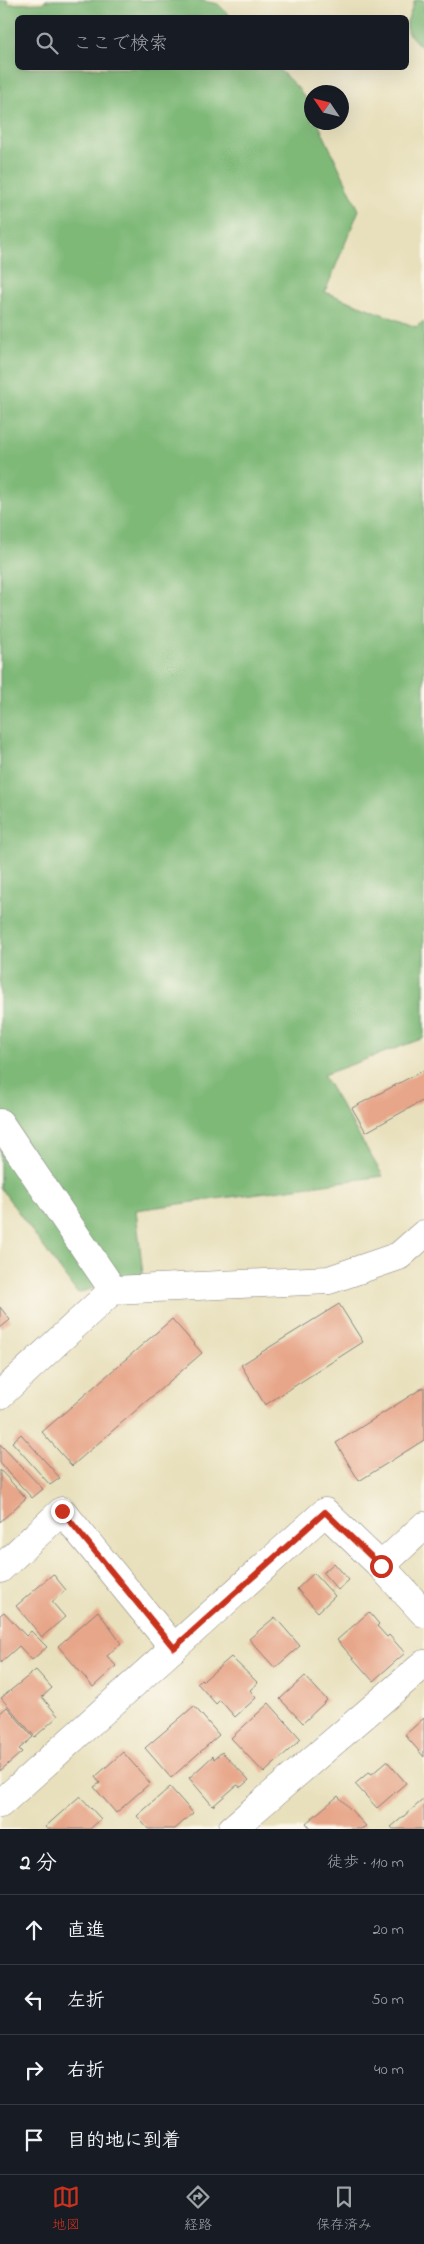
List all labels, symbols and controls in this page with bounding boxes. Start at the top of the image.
search box [15,15,409,70]
icon: search [33,29,61,57]
text: ここで検索 [73,31,168,58]
north arrow [304,85,349,130]
route end [51,1500,74,1523]
route start [370,1555,393,1578]
text: 2 分 [20,1849,57,1879]
text: 徒歩 · 110 m [327,1851,404,1875]
icon: ahead [20,1916,48,1944]
text: 直進 [67,1918,105,1945]
text: 20 m [373,1918,404,1942]
icon: left [20,1986,48,2014]
text: 左折 [67,1988,105,2015]
text: 50 m [372,1988,404,2012]
icon: right [20,2056,48,2084]
text: 右折 [67,2058,105,2085]
text: 40 m [374,2058,404,2082]
icon: arrive [20,2126,48,2154]
text: 目的地に到着 [67,2128,181,2155]
tab: 地図 [52,2183,80,2236]
tab: 経路 [184,2183,212,2236]
tab: 保存済み [316,2183,372,2236]

